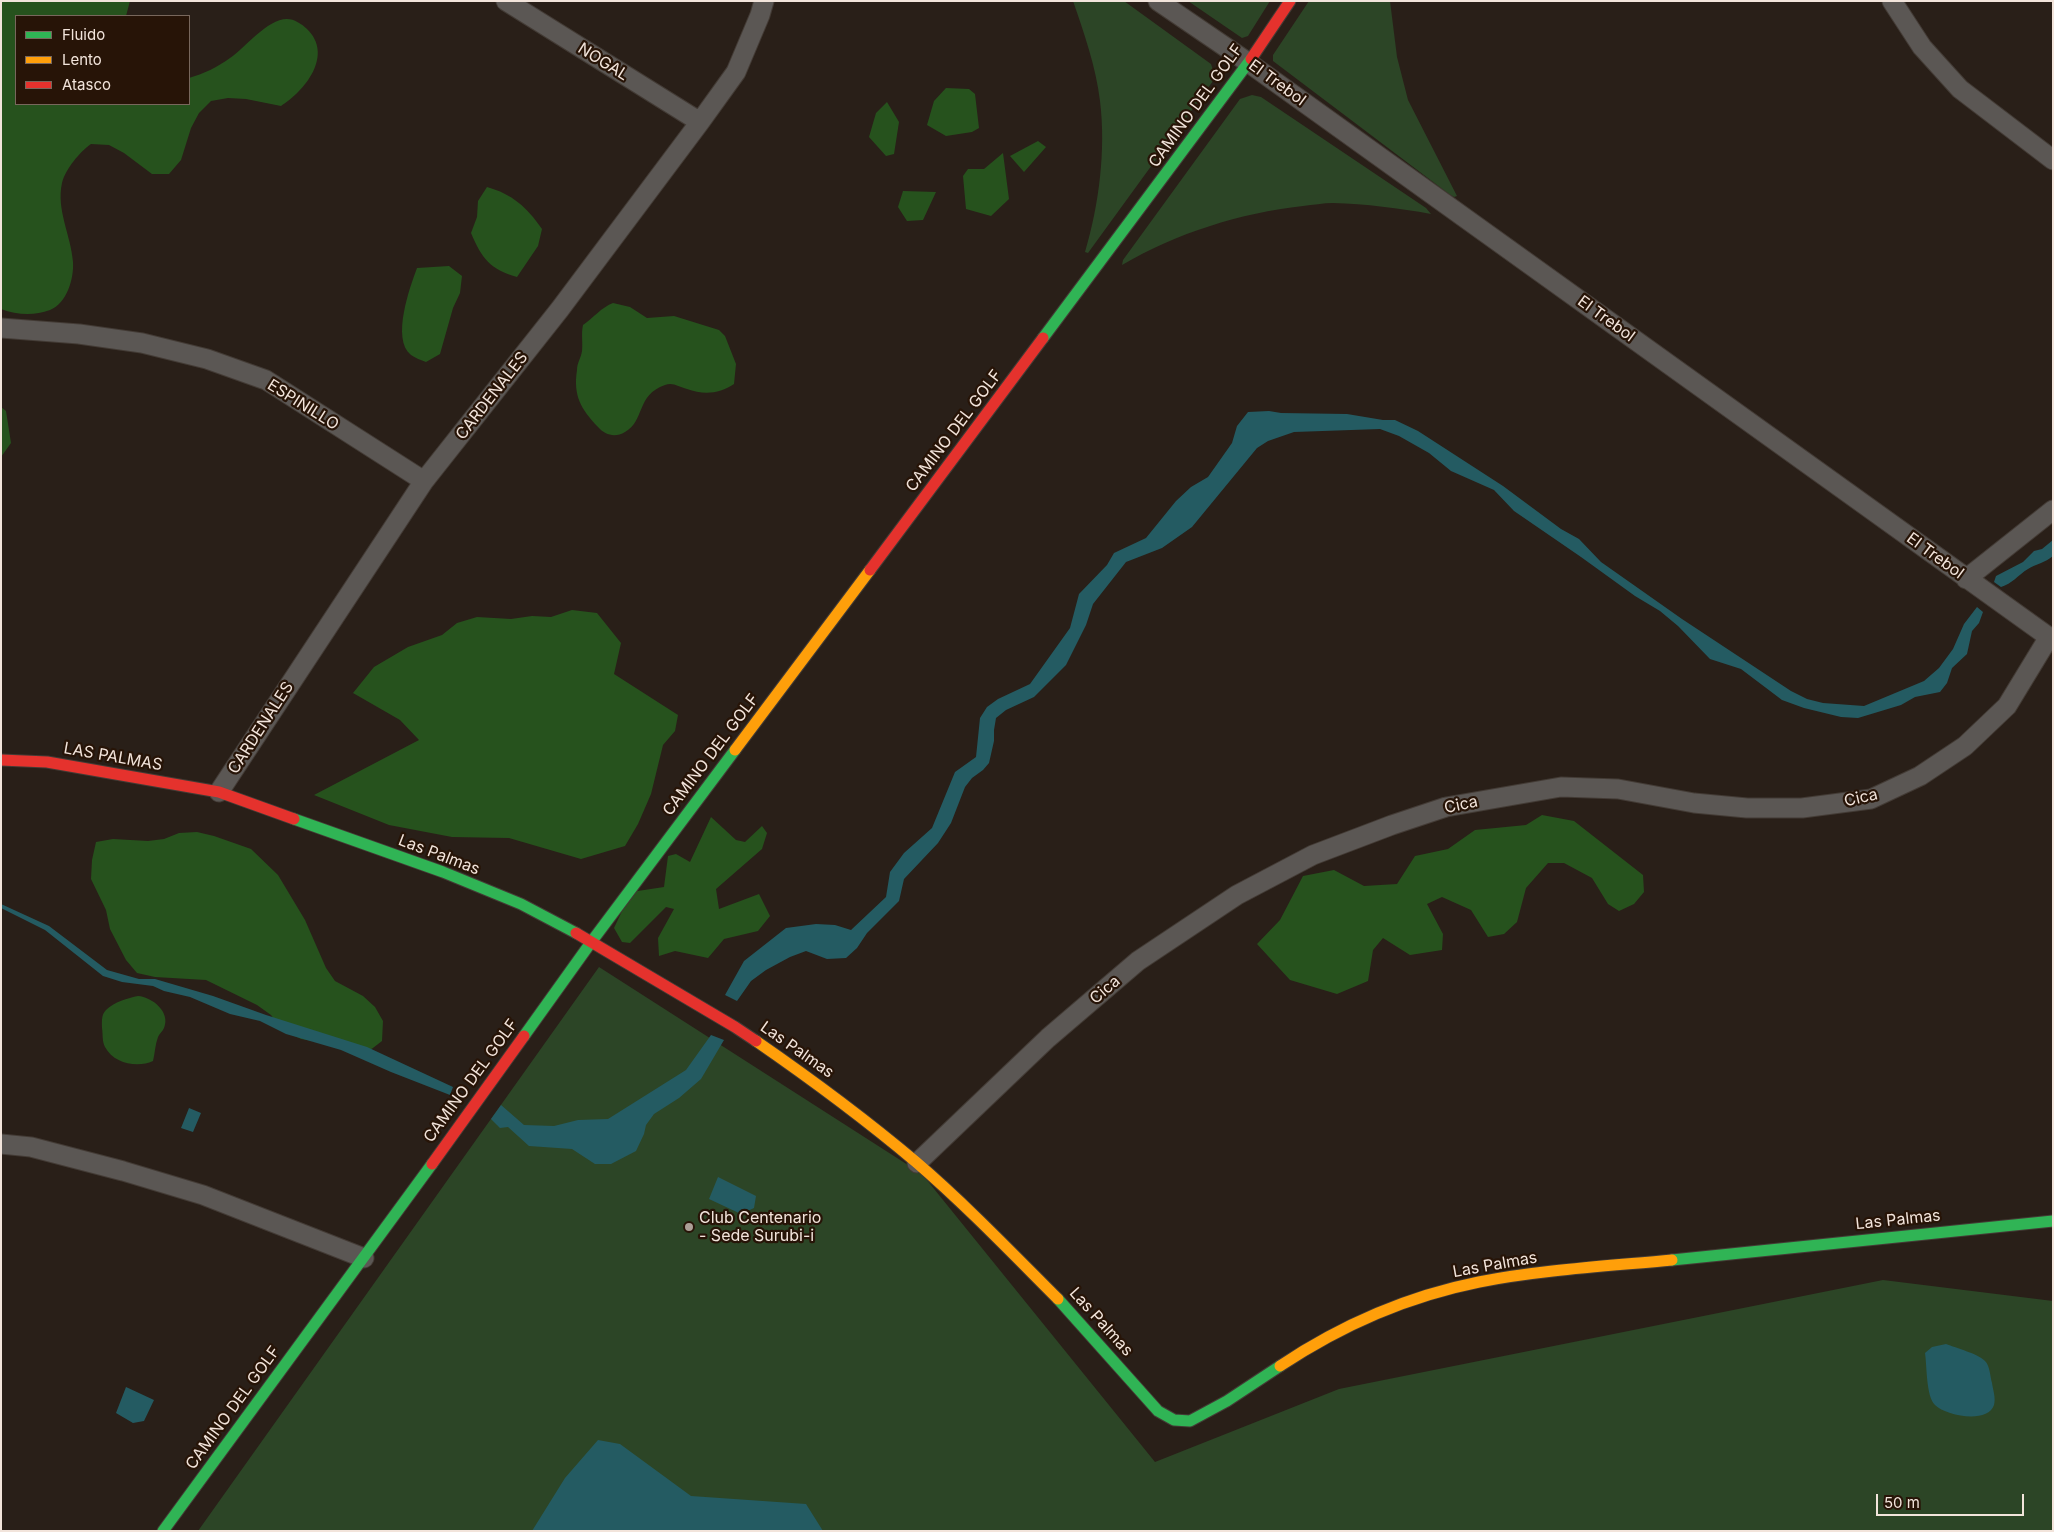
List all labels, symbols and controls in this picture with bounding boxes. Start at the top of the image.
legend [15,15,190,105]
text: Fluido [62,25,105,44]
street label: NOGAL [574,39,632,85]
street label: CAMINO DEL GOLF [1145,41,1247,171]
text: Lento [62,50,102,69]
street label: El Trebol [1245,56,1309,110]
text: Atasco [62,75,111,94]
street label: El Trebol [1574,292,1638,346]
street label: CARDENALES [452,348,532,444]
street label: CAMINO DEL GOLF [902,366,1006,496]
street label: ESPINILLO [264,375,342,435]
street label: El Trebol [1903,529,1967,583]
street label: CARDENALES [224,678,298,778]
street label: CAMINO DEL GOLF [659,690,763,820]
street label: LAS PALMAS [62,739,164,775]
street label: Cica [1842,785,1880,811]
street label: Cica [1442,792,1480,818]
street label: Las Palmas [396,831,482,879]
street label: Cica [1086,972,1124,1008]
street label: CAMINO DEL GOLF [420,1016,522,1146]
street label: Las Palmas [756,1018,838,1082]
street label: Las Palmas [1854,1206,1942,1234]
place label: Club Centenario - Sede Surubi-i [699,1208,821,1246]
marker: Club Centenario - Sede Surubi-i [683,1221,695,1233]
street label: Las Palmas [1451,1248,1539,1282]
street label: Las Palmas [1065,1284,1137,1360]
street label: CAMINO DEL GOLF [182,1343,284,1473]
scale bar [1879,1484,2026,1516]
text: 50 m [1884,1493,1920,1512]

